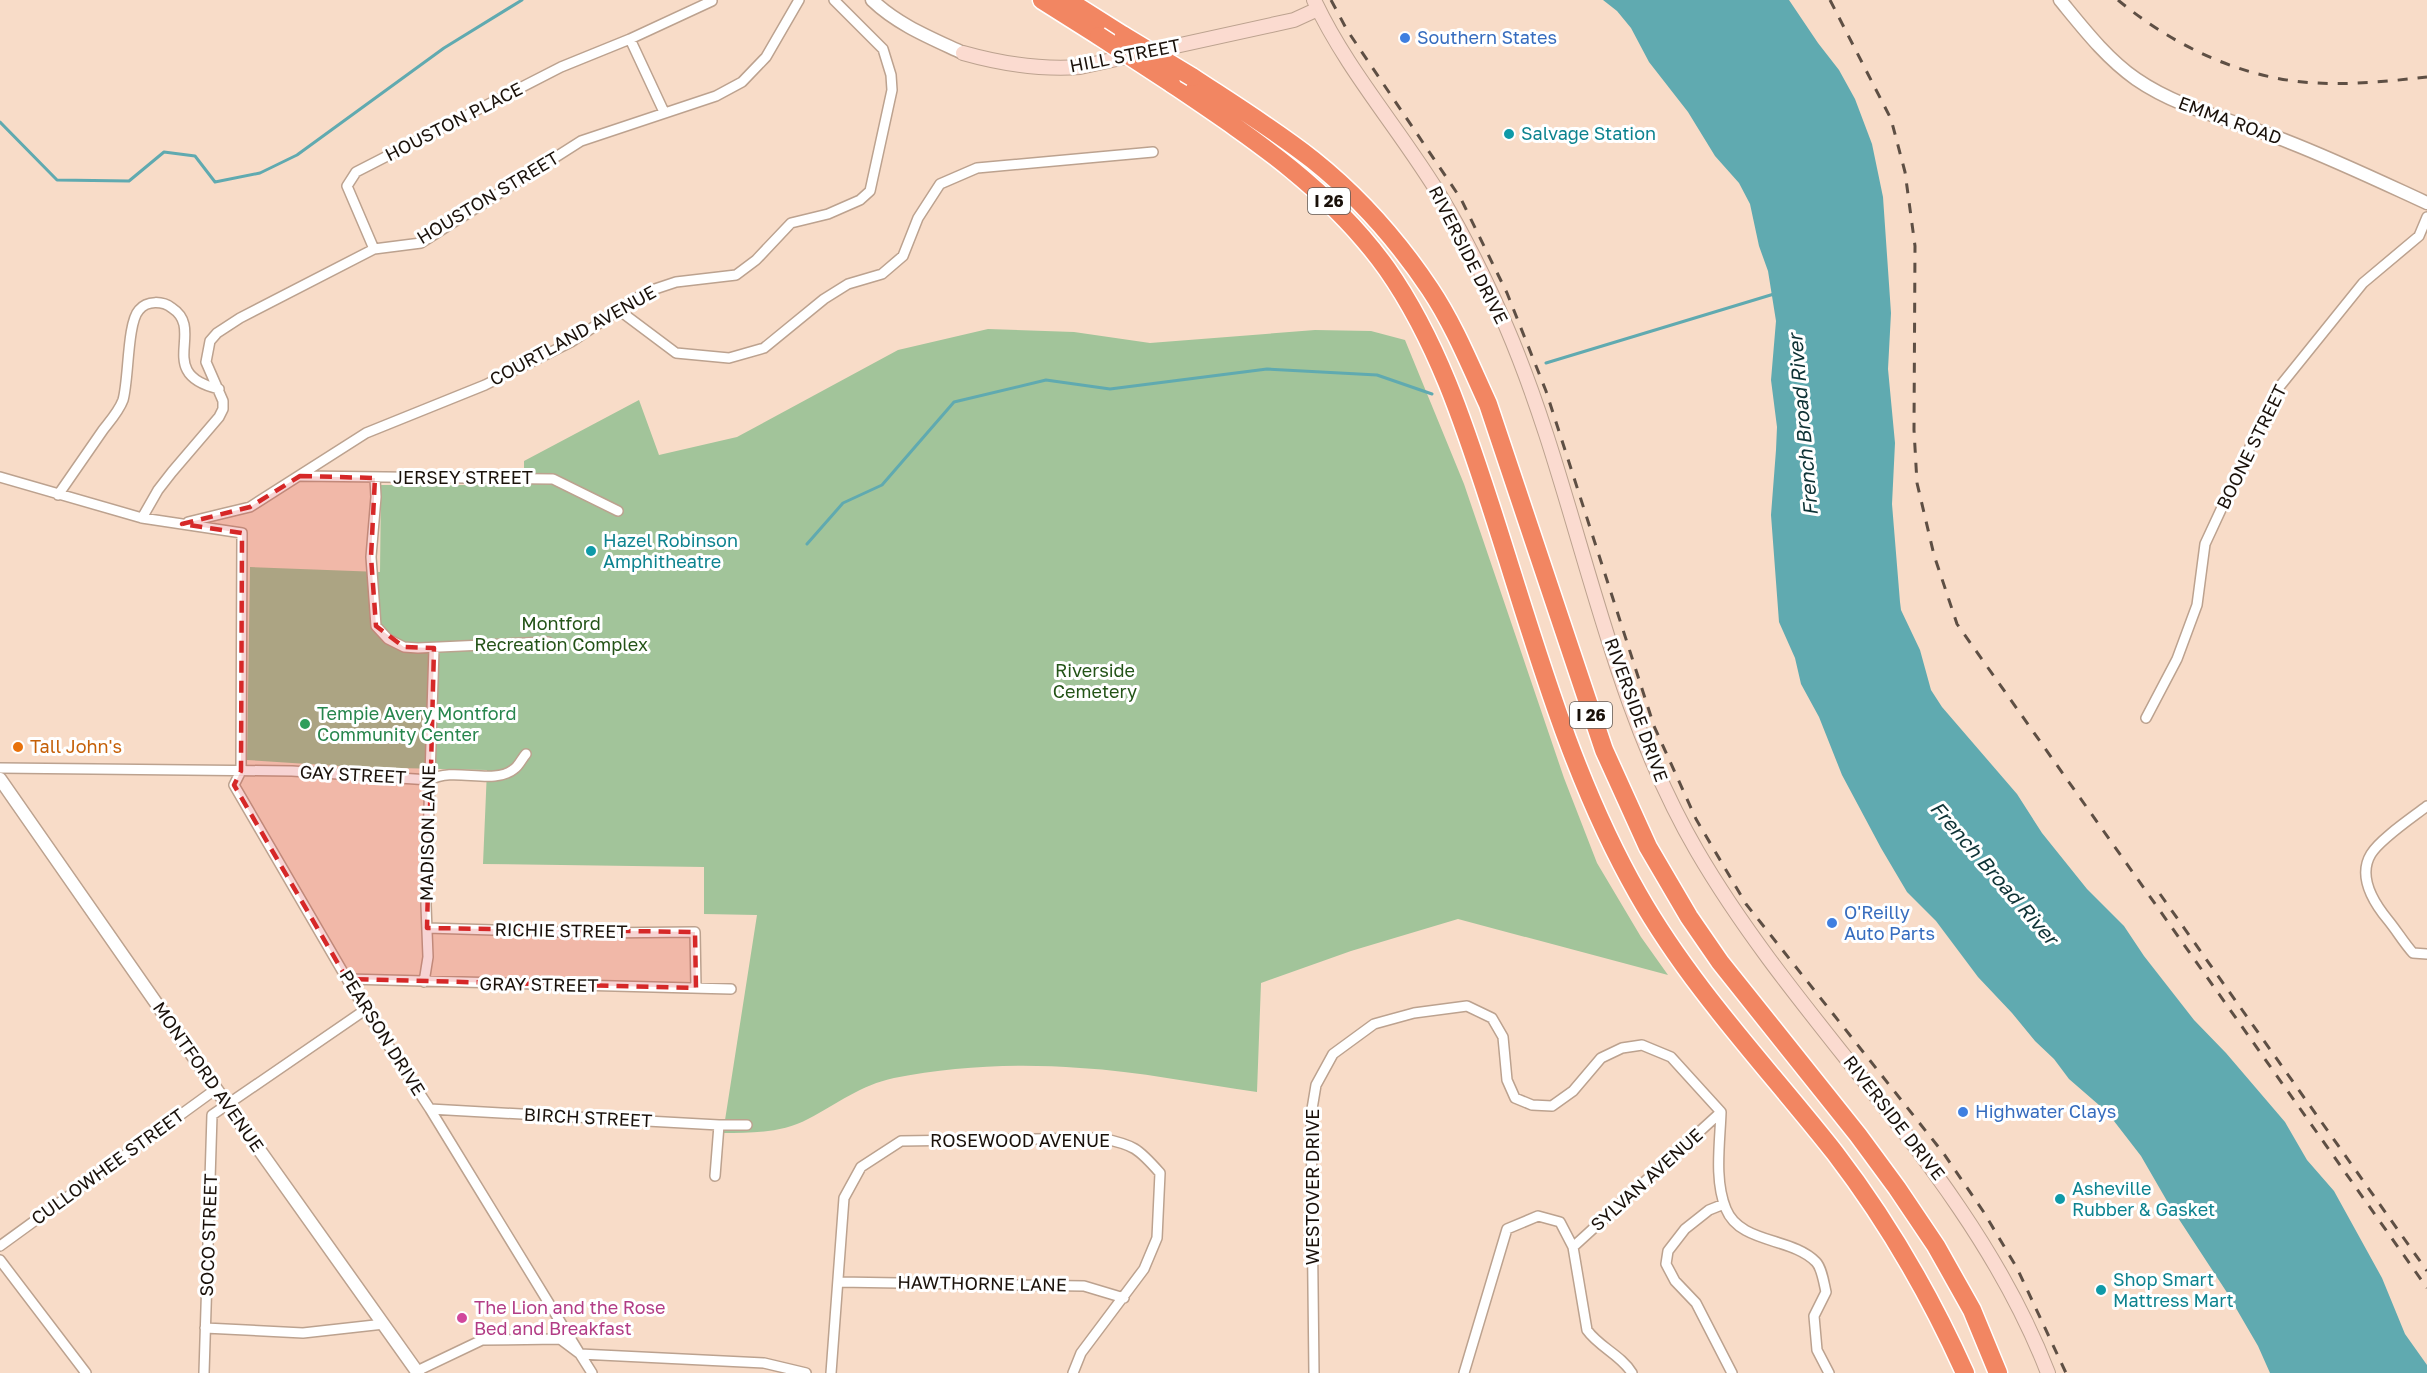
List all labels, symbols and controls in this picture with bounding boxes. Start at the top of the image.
place label: Southern States [1417,26,1557,48]
marker: Southern States [1398,31,1412,45]
street label: HILL STREET [1068,33,1182,77]
street label: HOUSTON PLACE [381,77,526,165]
street label: EMMA ROAD [2176,91,2285,149]
place label: Salvage Station [1521,122,1656,144]
marker: Salvage Station [1502,127,1516,141]
street label: HOUSTON STREET [412,146,563,248]
street label: RIVERSIDE DRIVE [1425,182,1513,327]
road number: I 26 [1308,188,1350,214]
street label: COURTLAND AVENUE [485,280,660,390]
water label: French Broad River [1782,330,1822,517]
street label: BOONE STREET [2211,381,2291,512]
street label: JERSEY STREET [393,466,533,488]
place label: Hazel Robinson Amphitheatre [603,529,738,572]
marker: Hazel Robinson Amphitheatre [584,544,598,558]
park label: Montford Recreation Complex [474,612,648,655]
street label: RIVERSIDE DRIVE [1601,634,1673,785]
park label: Riverside Cemetery [1053,659,1137,702]
place label: Tempie Avery Montford Community Center [317,702,517,745]
road number: I 26 [1570,702,1612,728]
marker: Tempie Avery Montford Community Center [298,717,312,731]
place label: Tall John's [30,735,122,757]
marker: Tall John's [11,740,25,754]
street label: GAY STREET [299,760,407,788]
street label: MADISON LANE [415,765,439,901]
water label: French Broad River [1926,796,2066,951]
place label: O'Reilly Auto Parts [1844,901,1935,944]
marker: O'Reilly Auto Parts [1825,916,1839,930]
street label: RICHIE STREET [494,918,628,942]
street label: PEARSON DRIVE [335,966,430,1099]
street label: GRAY STREET [479,972,599,996]
street label: MONTFORD AVENUE [149,997,269,1156]
street label: RIVERSIDE DRIVE [1839,1051,1950,1184]
place label: Highwater Clays [1975,1100,2116,1122]
street label: CULLOWHEE STREET [27,1103,188,1229]
street label: BIRCH STREET [523,1103,653,1131]
marker: Highwater Clays [1956,1105,1970,1119]
street label: WESTOVER DRIVE [1301,1109,1323,1265]
street label: SYLVAN AVENUE [1586,1123,1707,1235]
street label: ROSEWOOD AVENUE [930,1129,1110,1151]
street label: SOCO STREET [195,1173,221,1297]
place label: Asheville Rubber & Gasket [2072,1177,2215,1220]
marker: Asheville Rubber & Gasket [2053,1192,2067,1206]
place label: Shop Smart Mattress Mart [2113,1268,2234,1311]
street label: HAWTHORNE LANE [897,1271,1067,1295]
marker: Shop Smart Mattress Mart [2094,1283,2108,1297]
place label: The Lion and the Rose Bed and Breakfast [474,1296,665,1339]
marker: The Lion and the Rose Bed and Breakfast [455,1311,469,1325]

